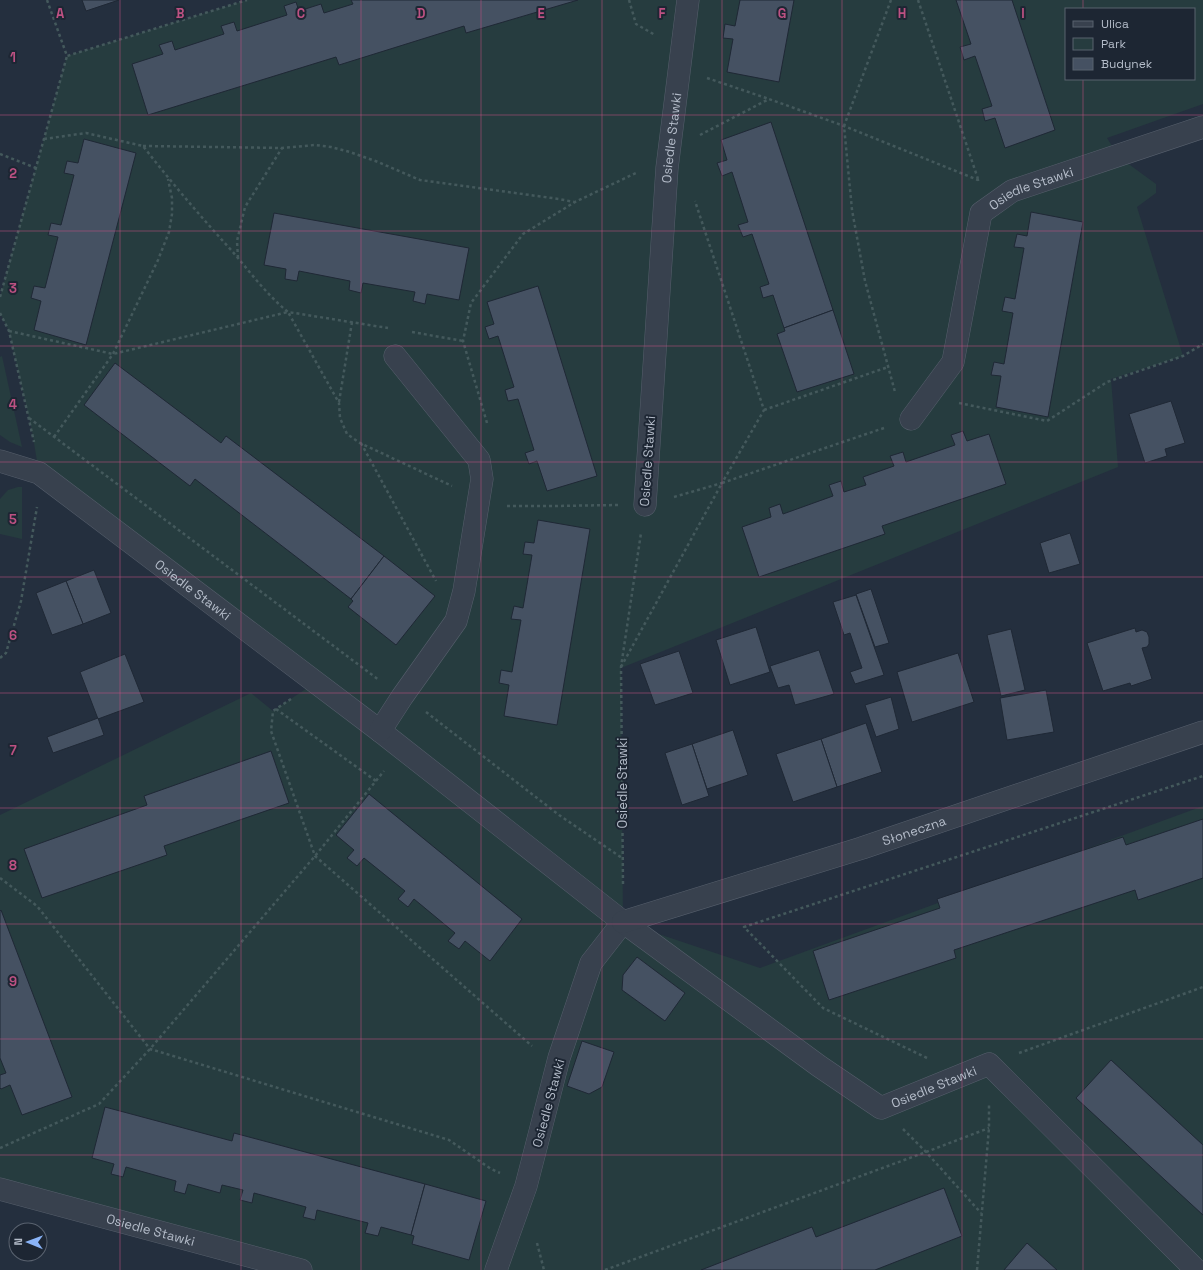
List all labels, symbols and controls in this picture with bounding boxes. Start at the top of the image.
text: A [56,5,65,22]
text: B [176,5,185,22]
text: C [297,5,305,22]
text: D [417,5,426,22]
text: E [537,5,545,22]
text: F [659,5,666,22]
text: G [778,5,786,22]
text: H [898,5,906,22]
text: I [1021,5,1025,22]
legend [1065,8,1195,80]
text: Ulica [1101,16,1129,32]
text: Park [1101,36,1126,52]
text: 1 [10,49,16,66]
text: Budynek [1101,56,1153,72]
street label: Osiedle Stawki [658,92,685,184]
street label: Osiedle Stawki [985,163,1076,214]
text: 2 [9,165,17,182]
text: 3 [9,280,17,297]
text: 4 [9,396,17,413]
street label: Osiedle Stawki [636,415,659,507]
text: 5 [9,511,17,528]
street label: Osiedle Stawki [151,556,234,624]
text: 6 [9,627,17,644]
street label: Osiedle Stawki [614,738,631,828]
text: 7 [9,742,17,759]
street label: Słoneczna [880,812,949,850]
text: 8 [9,857,17,874]
text: 9 [9,973,17,990]
street label: Osiedle Stawki [529,1057,568,1149]
street label: Osiedle Stawki [889,1062,979,1112]
street label: Osiedle Stawki [104,1210,197,1250]
north arrow [8,1222,48,1262]
text: N [11,1238,25,1246]

